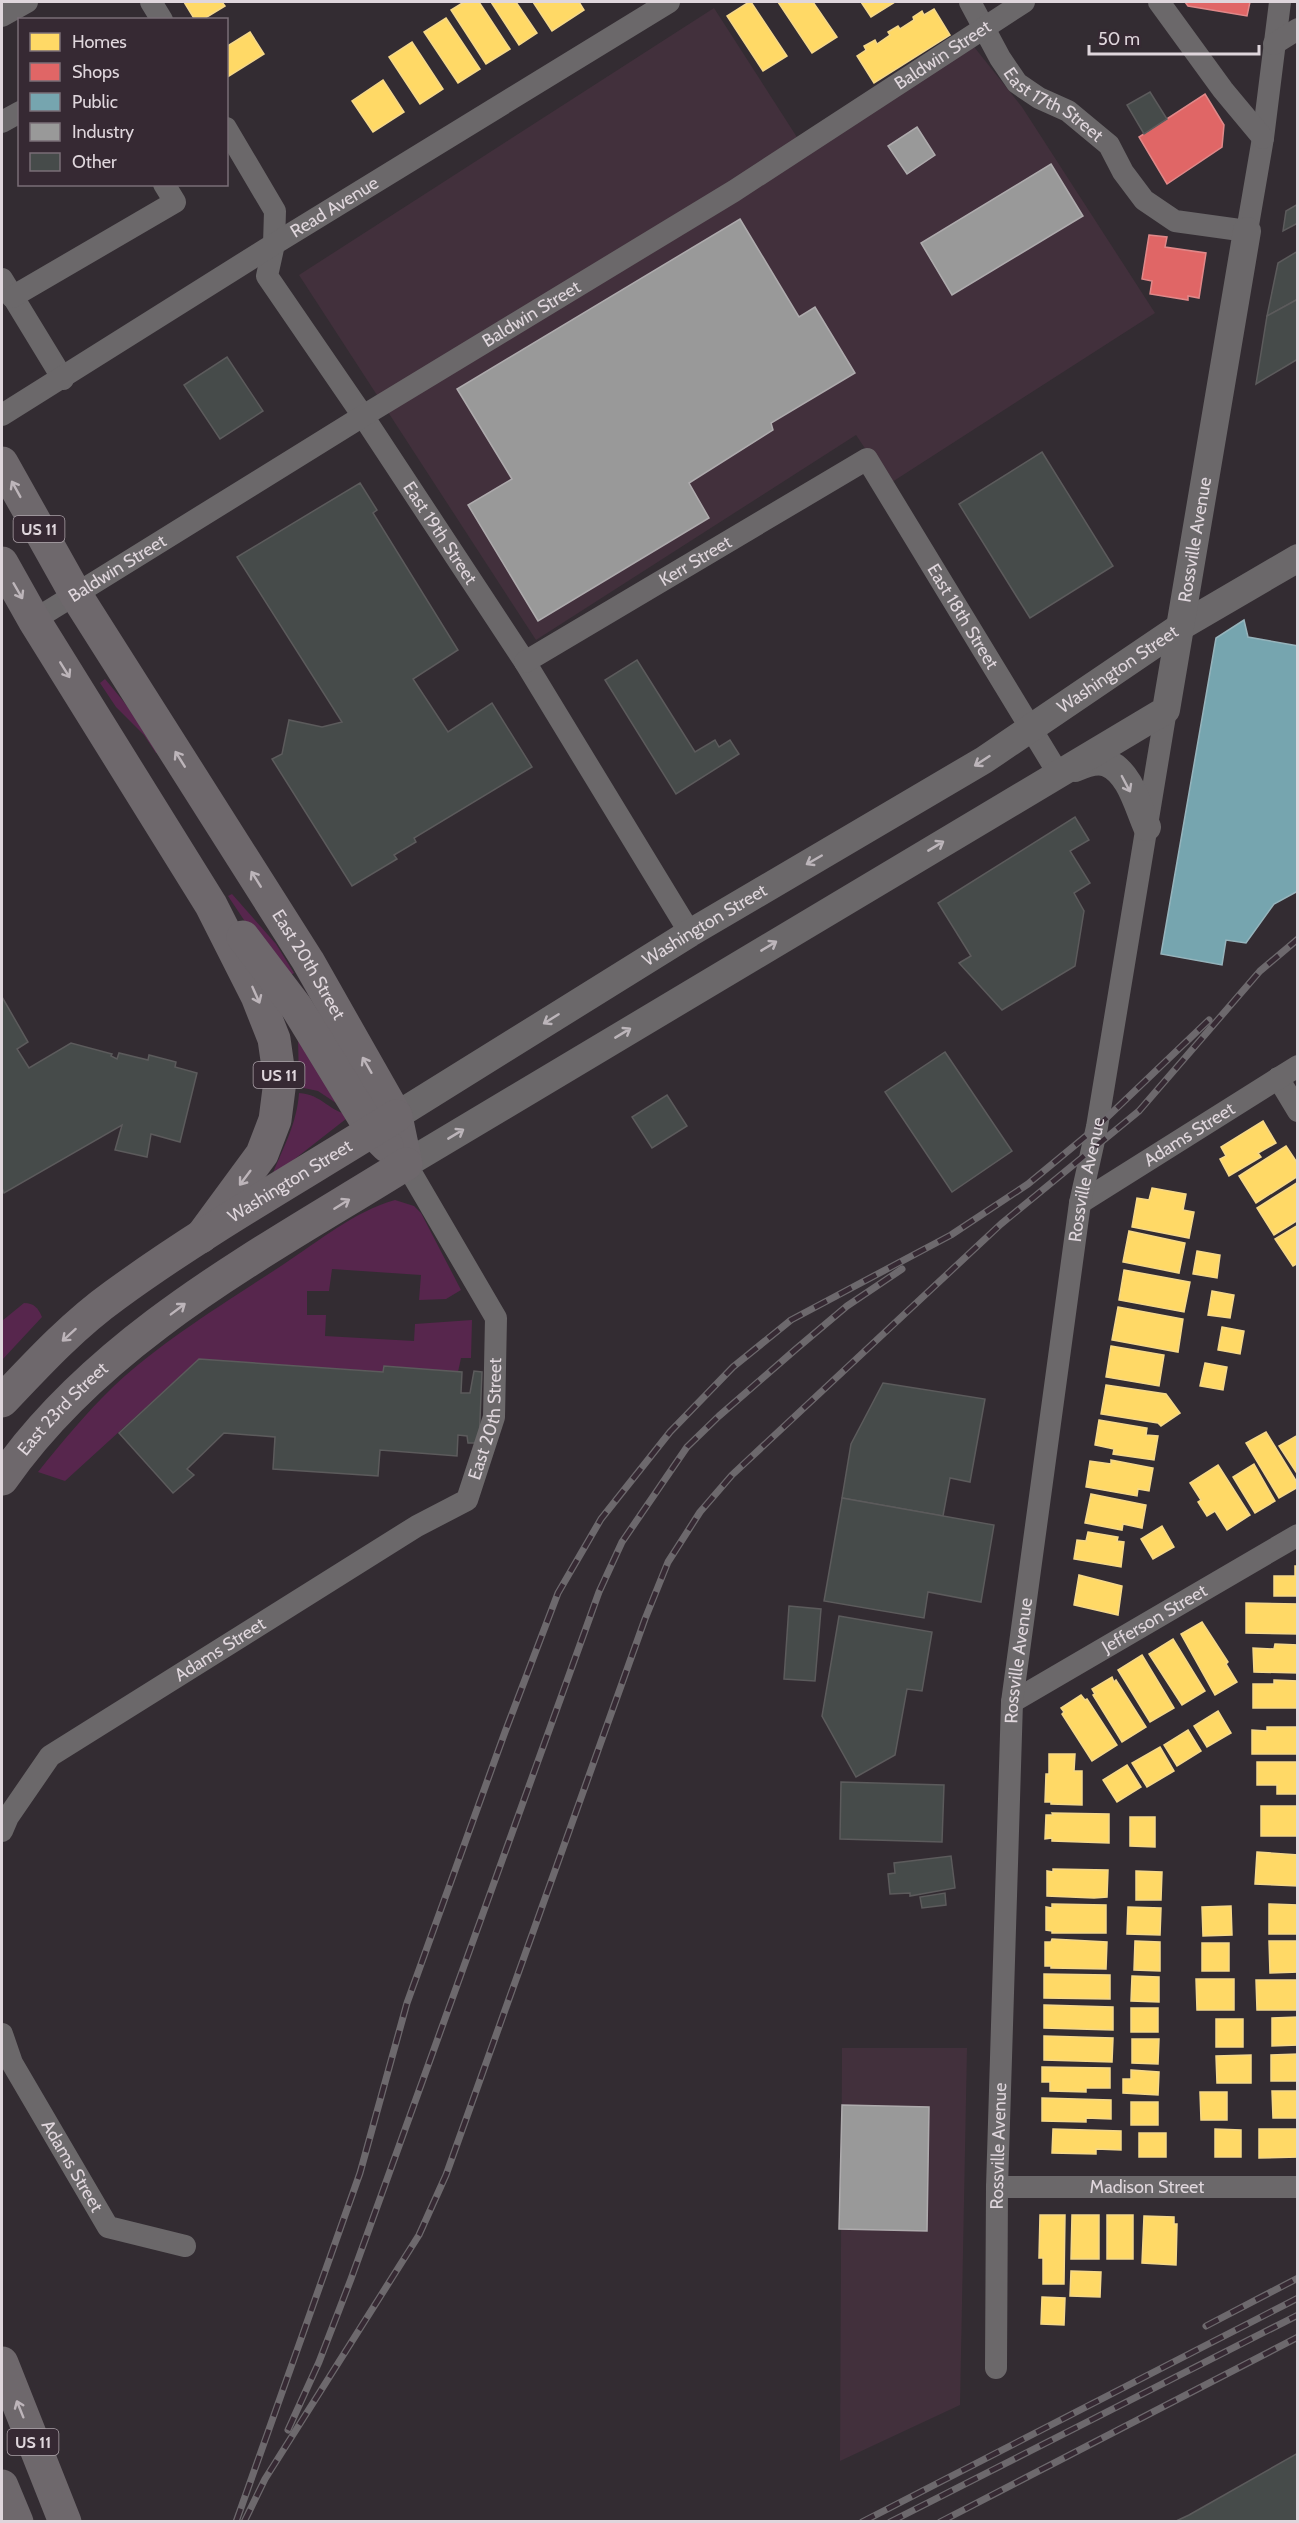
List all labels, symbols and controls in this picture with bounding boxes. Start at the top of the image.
street label: Baldwin Street [890,16,995,95]
legend [18,18,228,186]
scale bar [1089,18,1258,56]
text: 50 m [1098,28,1140,50]
text: Homes [72,31,127,53]
text: Shops [72,61,120,83]
street label: East 17th Street [999,63,1108,147]
text: Public [72,91,118,113]
text: Industry [72,121,134,143]
text: Other [72,151,117,173]
street label: Read Avenue [286,172,383,243]
street label: Baldwin Street [478,276,584,352]
street label: Rossville Avenue [1173,475,1216,604]
street label: East 19th Street [398,477,482,589]
one-way arrow [10,481,22,498]
road number: US 11 [14,516,64,542]
street label: Baldwin Street [64,530,170,607]
street label: Kerr Street [655,531,736,591]
street label: East 18th Street [922,560,1003,673]
one-way arrow [13,582,24,600]
street label: Washington Street [1053,620,1182,718]
one-way arrow [59,661,71,678]
one-way arrow [173,751,186,768]
one-way arrow [974,754,991,767]
one-way arrow [1121,774,1132,792]
one-way arrow [927,840,944,852]
one-way arrow [806,855,824,866]
one-way arrow [250,871,262,888]
street label: Washington Street [638,879,771,971]
street label: East 20th Street [267,905,350,1023]
one-way arrow [760,940,777,952]
one-way arrow [251,986,262,1004]
one-way arrow [543,1014,560,1026]
one-way arrow [614,1027,631,1039]
one-way arrow [361,1056,372,1074]
road number: US 11 [254,1062,304,1088]
street label: Adams Street [1140,1098,1239,1171]
street label: Rossville Avenue [1064,1116,1109,1243]
one-way arrow [447,1127,464,1139]
street label: Washington Street [224,1135,356,1227]
one-way arrow [238,1169,251,1185]
one-way arrow [333,1197,350,1209]
one-way arrow [169,1303,185,1315]
one-way arrow [62,1328,77,1342]
street label: East 23rd Street [13,1357,113,1460]
street label: East 20th Street [463,1358,506,1482]
street label: Jefferson Street [1097,1580,1211,1659]
street label: Rossville Avenue [1000,1596,1037,1724]
street label: Adams Street [171,1613,270,1686]
street label: Rossville Avenue [986,2082,1011,2209]
street label: Adams Street [37,2116,108,2216]
street label: Madison Street [1090,2176,1204,2198]
one-way arrow [14,2400,25,2419]
road number: US 11 [8,2429,58,2455]

